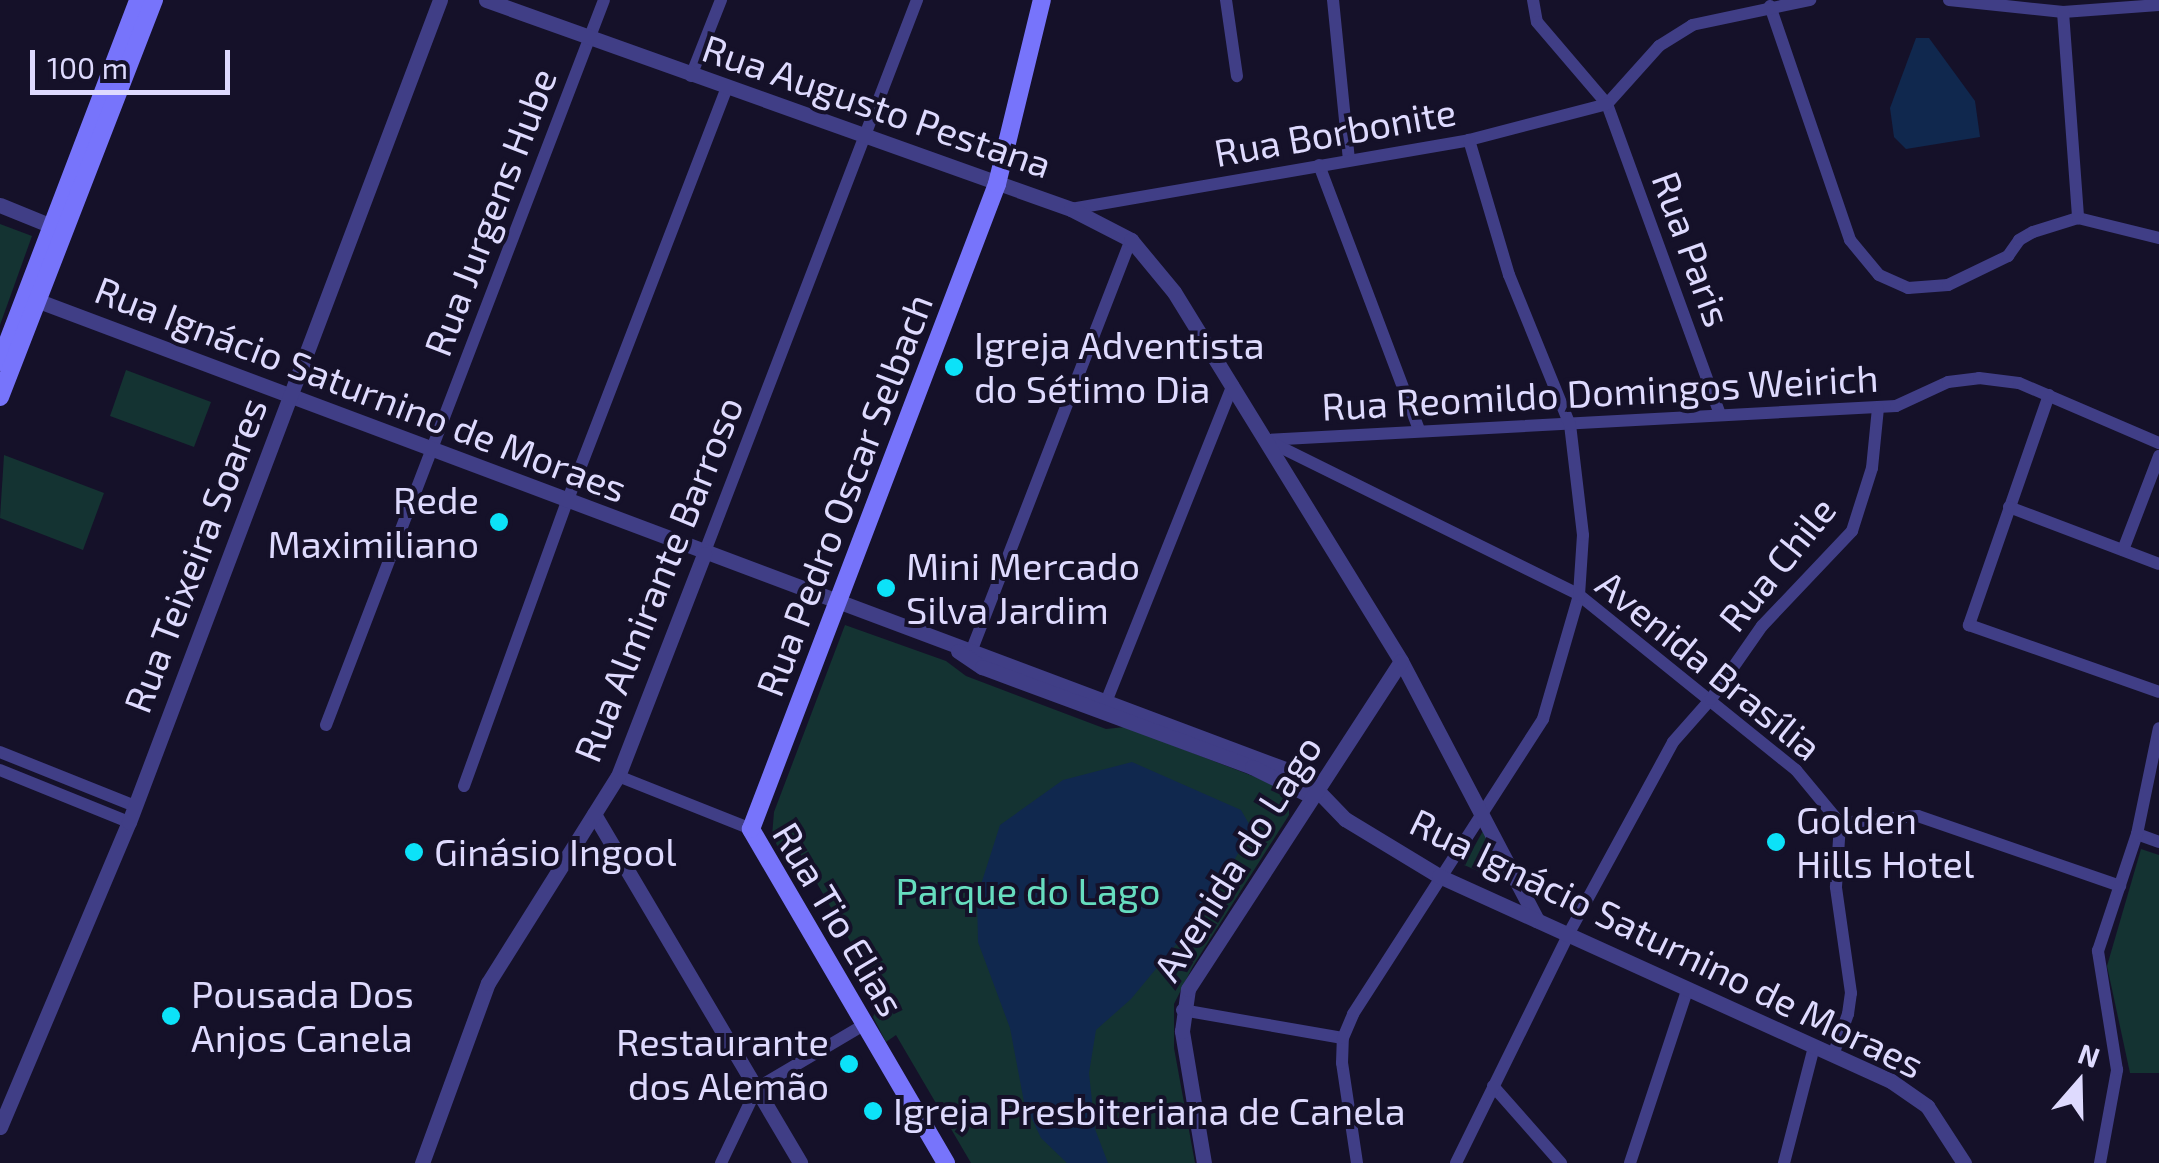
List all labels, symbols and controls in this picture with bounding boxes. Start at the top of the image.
street label: Rua Augusto Pestana [696,25,1058,187]
scale bar [35,30,235,92]
text: 100 m [47,49,128,85]
street label: Rua Jurgens Hube [414,62,566,362]
street label: Rua Borbonite [1211,88,1459,176]
street label: Rua Paris [1643,165,1741,333]
street label: Rua Ignácio Saturnino de Moraes [89,266,633,512]
street label: Rua Pedro Oscar Selbach [746,287,942,703]
place label: Igreja Adventista do Sétimo Dia [974,322,1265,412]
street label: Rua Reomildo Domingos Weirich [1320,355,1880,429]
marker: Igreja Adventista do Sétimo Dia [943,356,965,378]
street label: Rua Almirante Barroso [564,389,752,769]
street label: Rua Teixeira Soares [114,391,276,719]
place label: Rede Maximiliano [267,477,479,566]
street label: Rua Chile [1709,488,1845,640]
marker: Rede Maximiliano [488,511,510,533]
place label: Mini Mercado Silva Jardim [906,543,1140,632]
street label: Avenida Brasília [1587,560,1831,770]
marker: Mini Mercado Silva Jardim [875,577,897,599]
street label: Avenida do Lago [1143,727,1331,989]
place label: Golden Hills Hotel [1796,797,1974,886]
street label: Rua Ignácio Saturnino de Moraes [1403,799,1931,1087]
street label: Rua Tio Elias [763,814,915,1024]
place label: Ginásio Ingool [434,829,677,875]
marker: Golden Hills Hotel [1765,831,1787,853]
marker: Ginásio Ingool [403,841,425,863]
park label: Parque do Lago [895,868,1161,914]
place label: Pousada Dos Anjos Canela [191,971,414,1060]
marker: Pousada Dos Anjos Canela [160,1005,182,1027]
place label: Restaurante dos Alemão [616,1019,829,1108]
north arrow [2029,1033,2129,1133]
text: N [2074,1035,2105,1074]
marker: Restaurante dos Alemão [838,1053,860,1075]
place label: Igreja Presbiteriana de Canela [893,1088,1406,1134]
marker: Igreja Presbiteriana de Canela [862,1100,884,1122]

